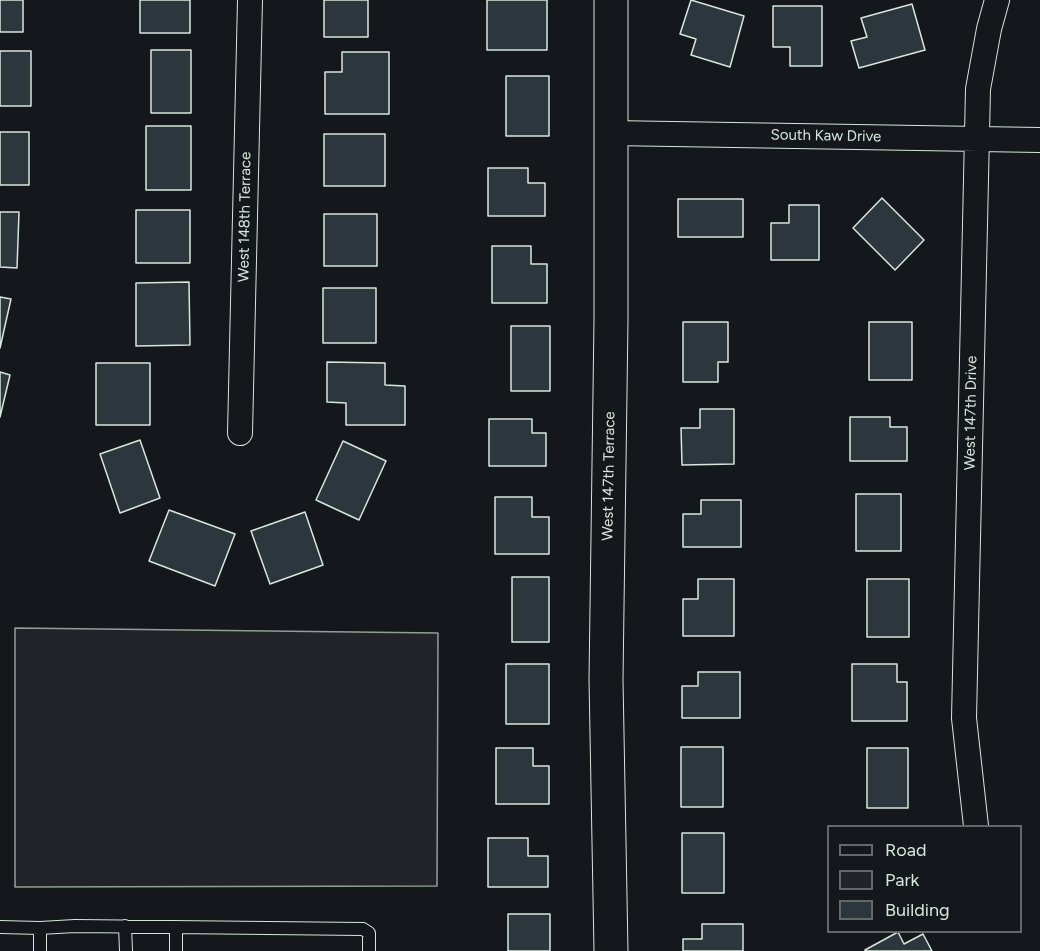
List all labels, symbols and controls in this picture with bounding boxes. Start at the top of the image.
street label: South Kaw Drive [770,126,882,146]
street label: West 148th Terrace [235,152,255,282]
street label: West 147th Drive [961,356,981,470]
street label: West 147th Terrace [599,411,619,541]
legend [827,825,1022,933]
text: Road [885,839,926,861]
text: Park [885,869,919,891]
text: Building [885,899,950,921]

